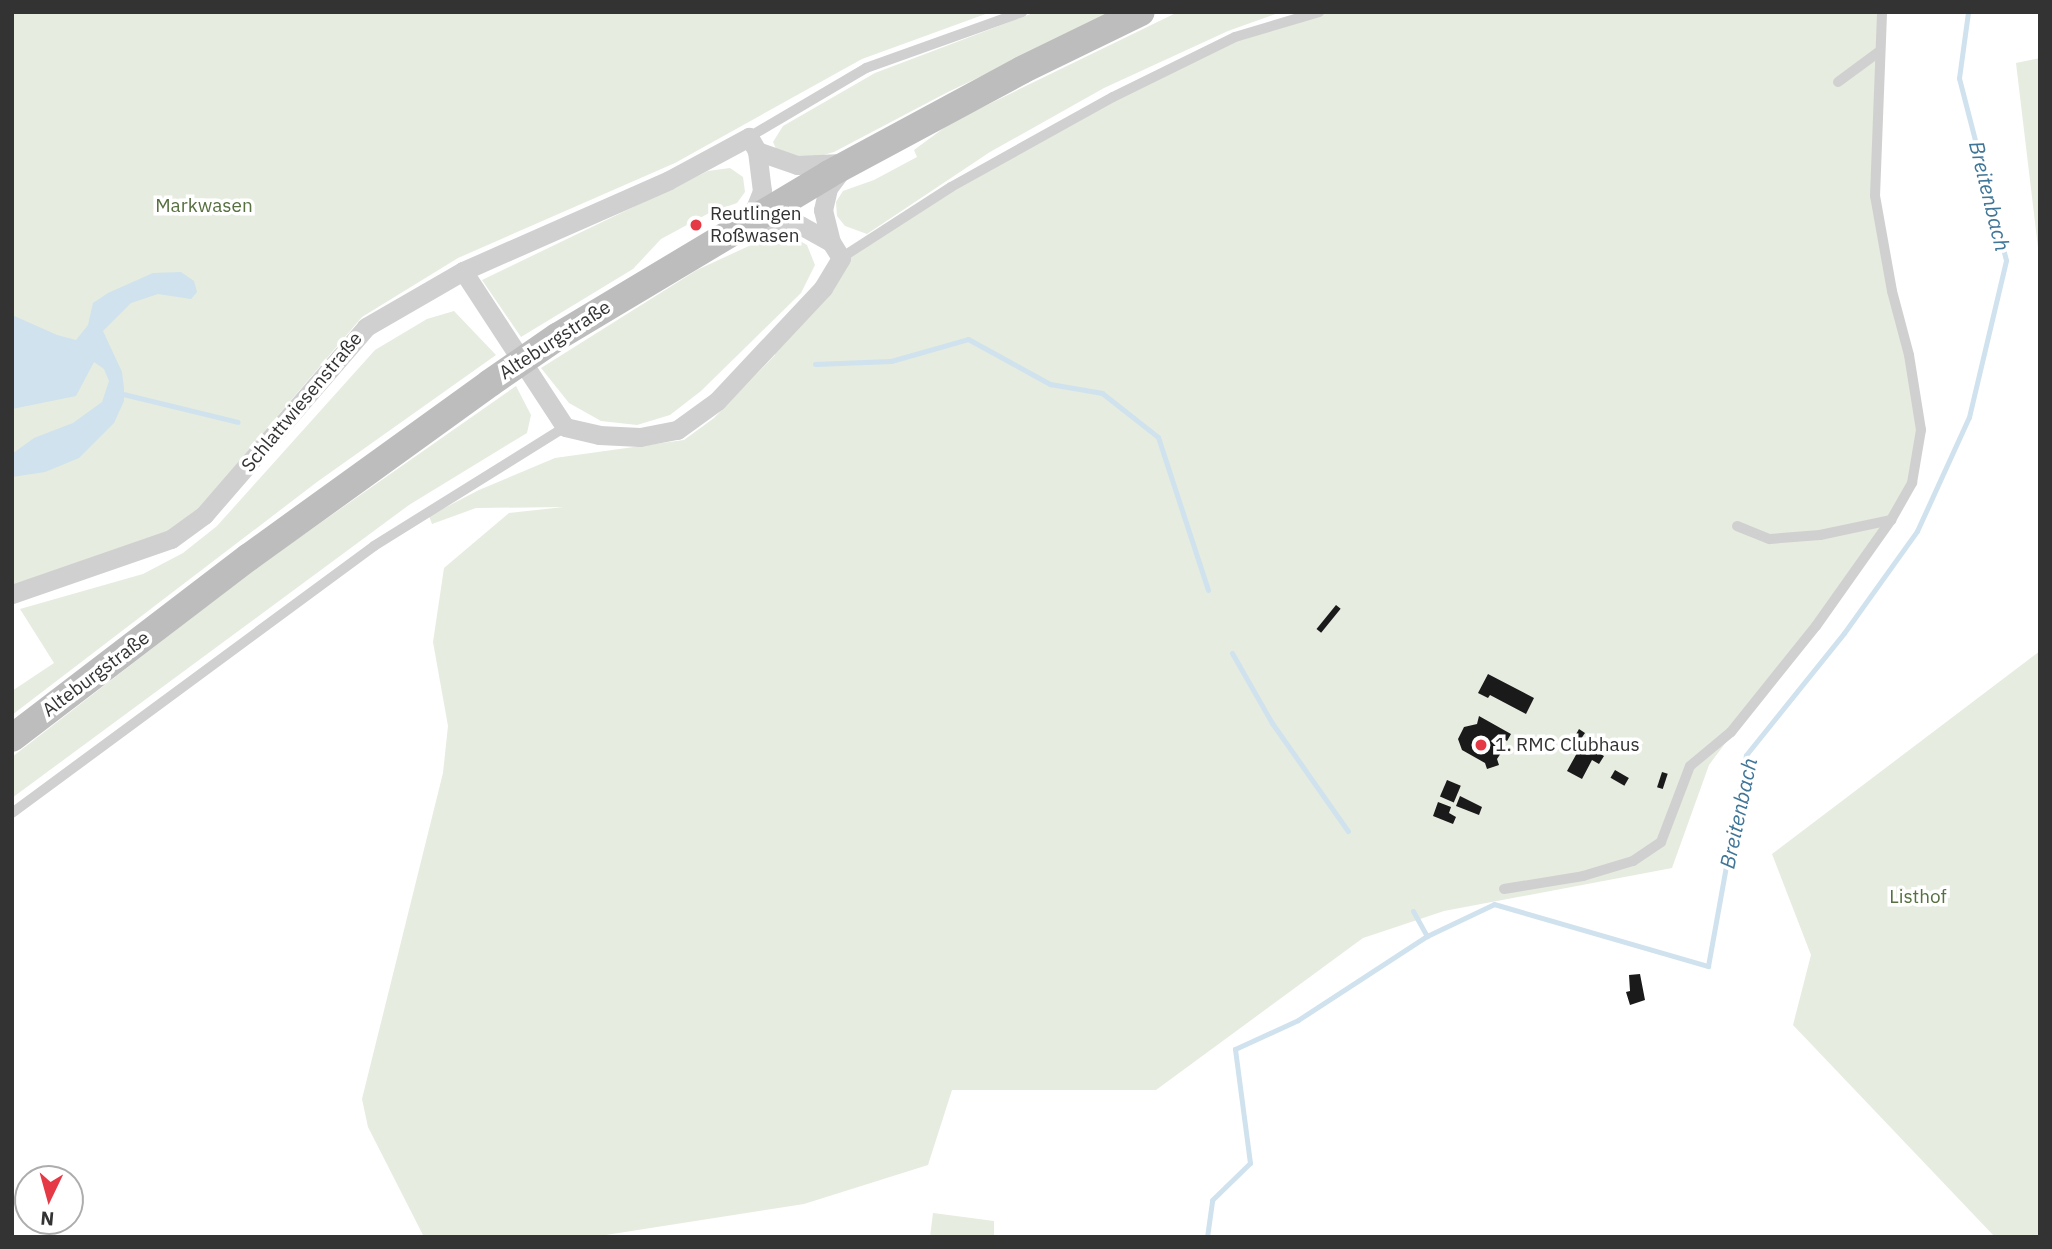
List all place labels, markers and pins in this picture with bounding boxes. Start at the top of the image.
place label: Reutlingen Roßwasen [710,203,802,247]
marker: Reutlingen Roßwasen [688,217,704,233]
place label: 1. RMC Clubhaus [1495,734,1640,756]
marker: 1. RMC Clubhaus [1473,737,1489,753]

